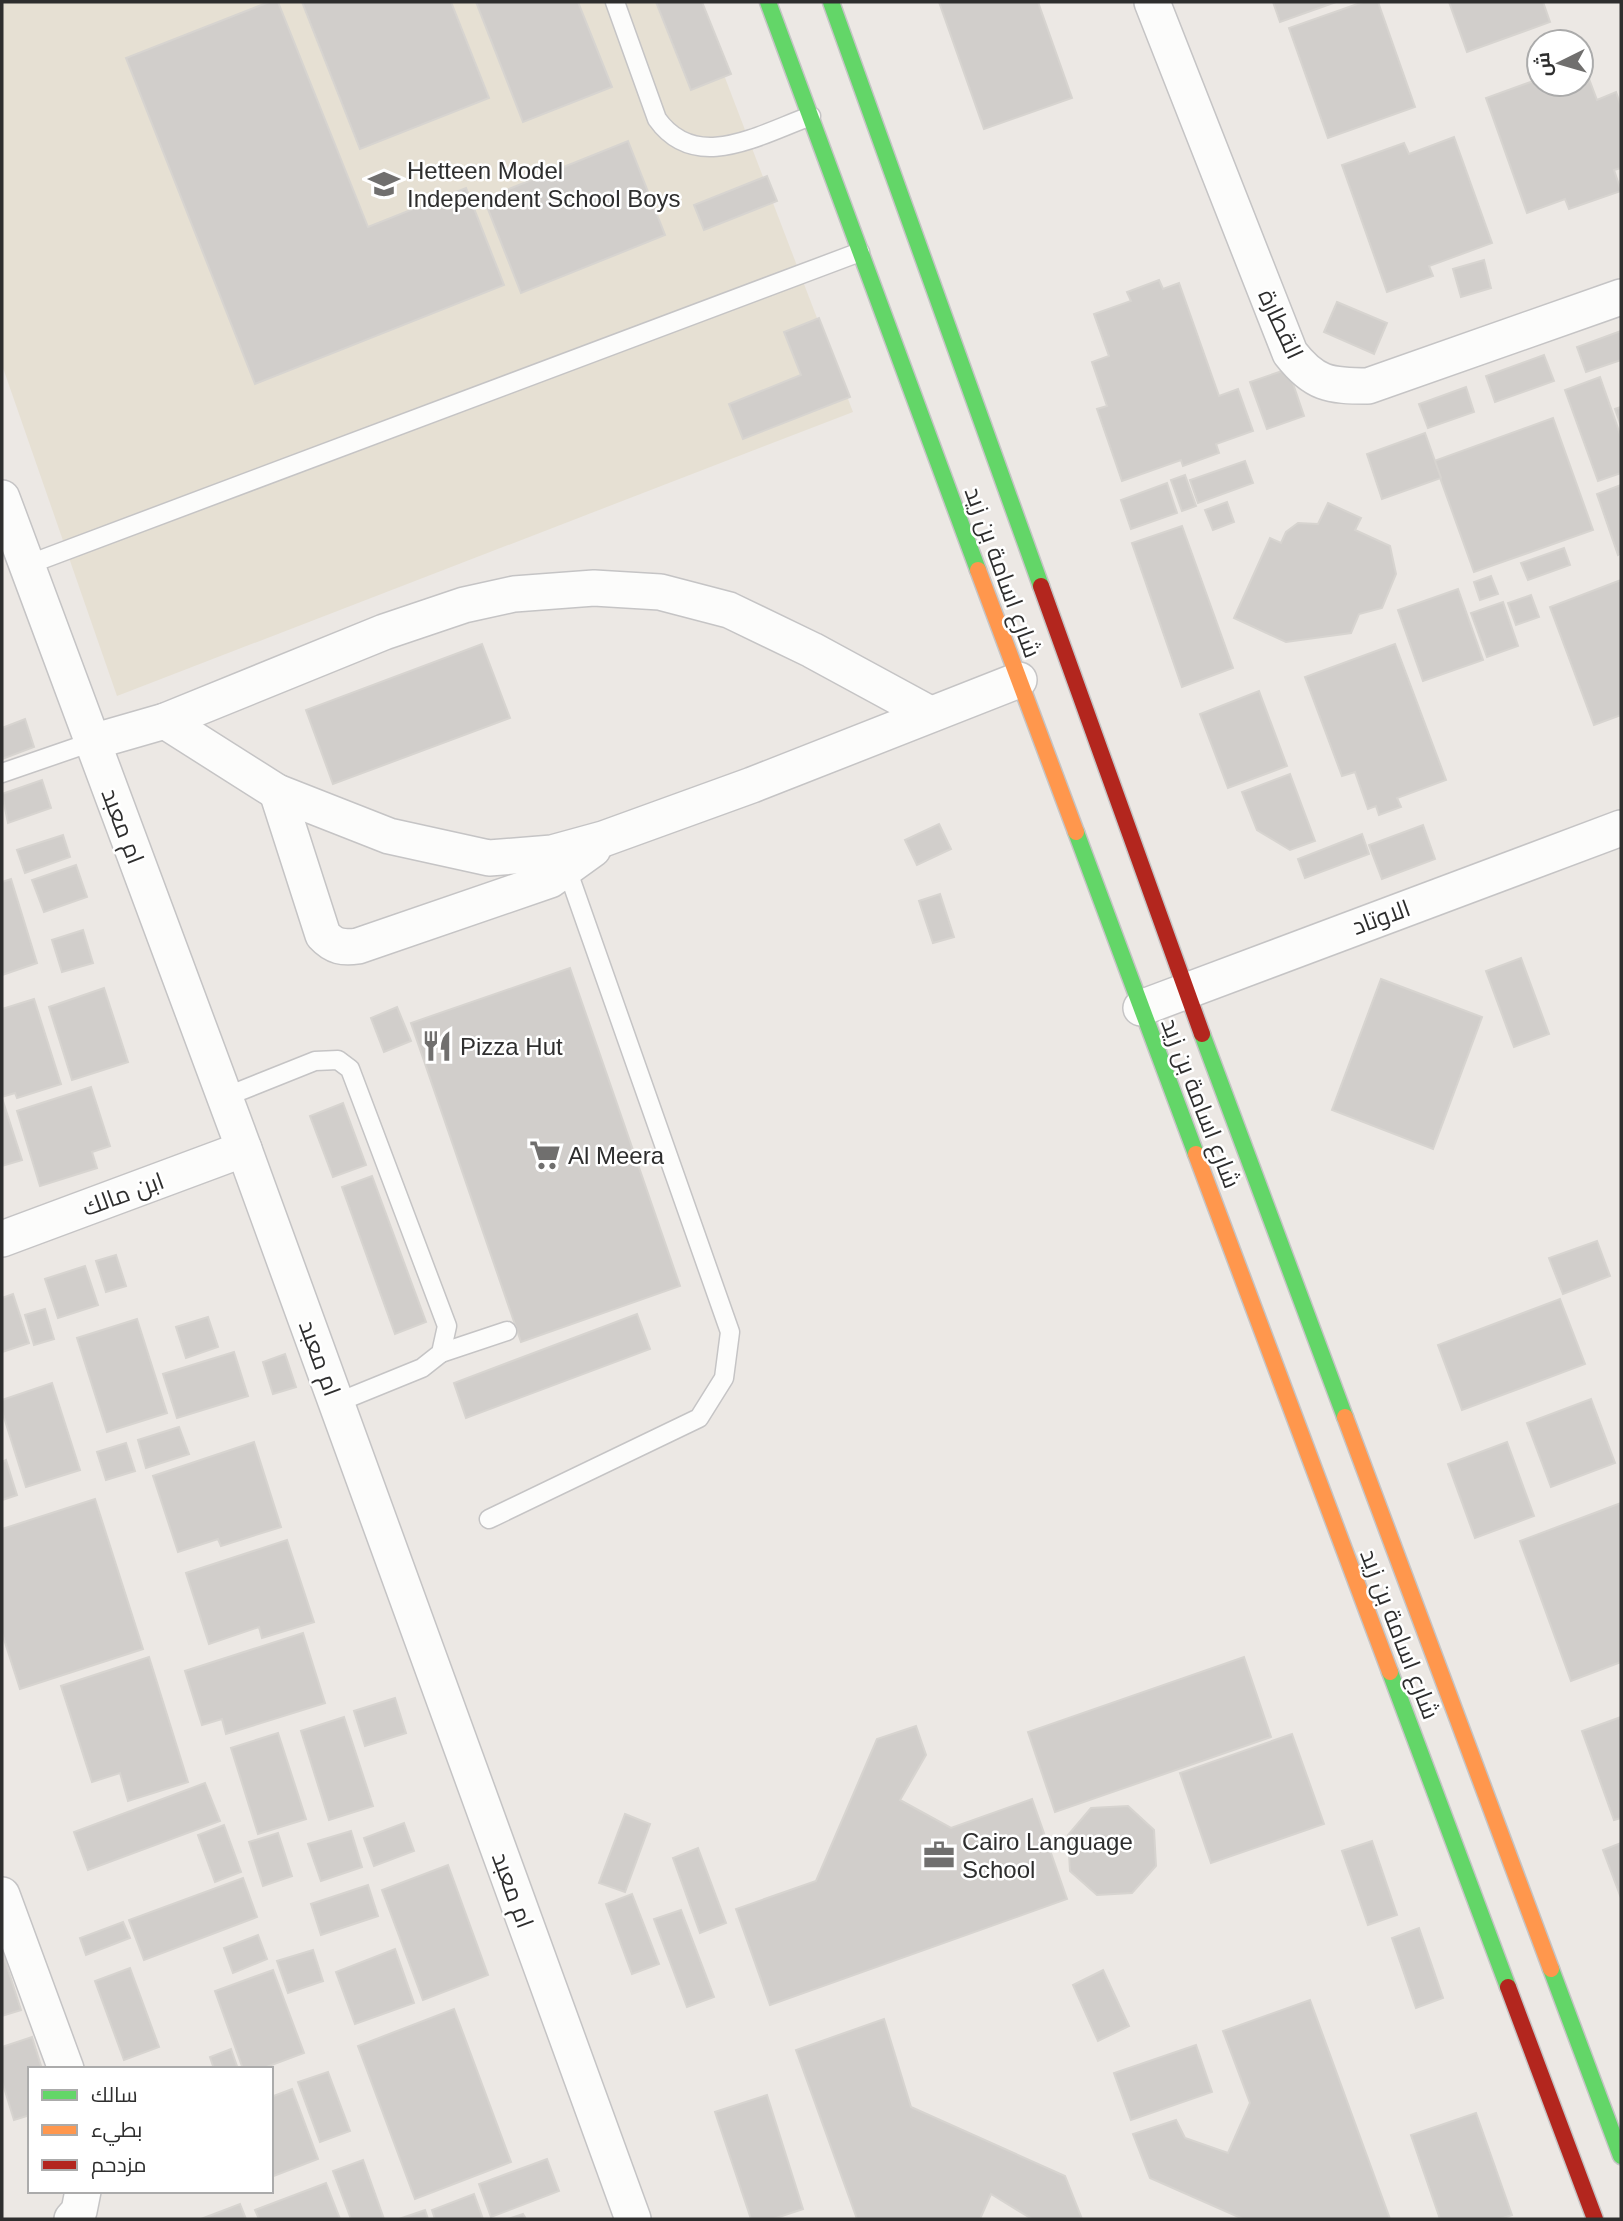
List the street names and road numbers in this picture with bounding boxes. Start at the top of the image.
street label: القطارة [1253,285,1309,363]
street label: شارع اسامة بن زيد [957,483,1046,662]
street label: ام معبد [93,784,150,869]
street label: الاوتاد [1348,894,1414,940]
street label: شارع اسامة بن زيد [1153,1014,1246,1193]
street label: ابن مالك [78,1167,168,1222]
street label: ام معبد [291,1316,346,1401]
street label: شارع اسامة بن زيد [1352,1545,1445,1724]
street label: ام معبد [484,1848,539,1933]

